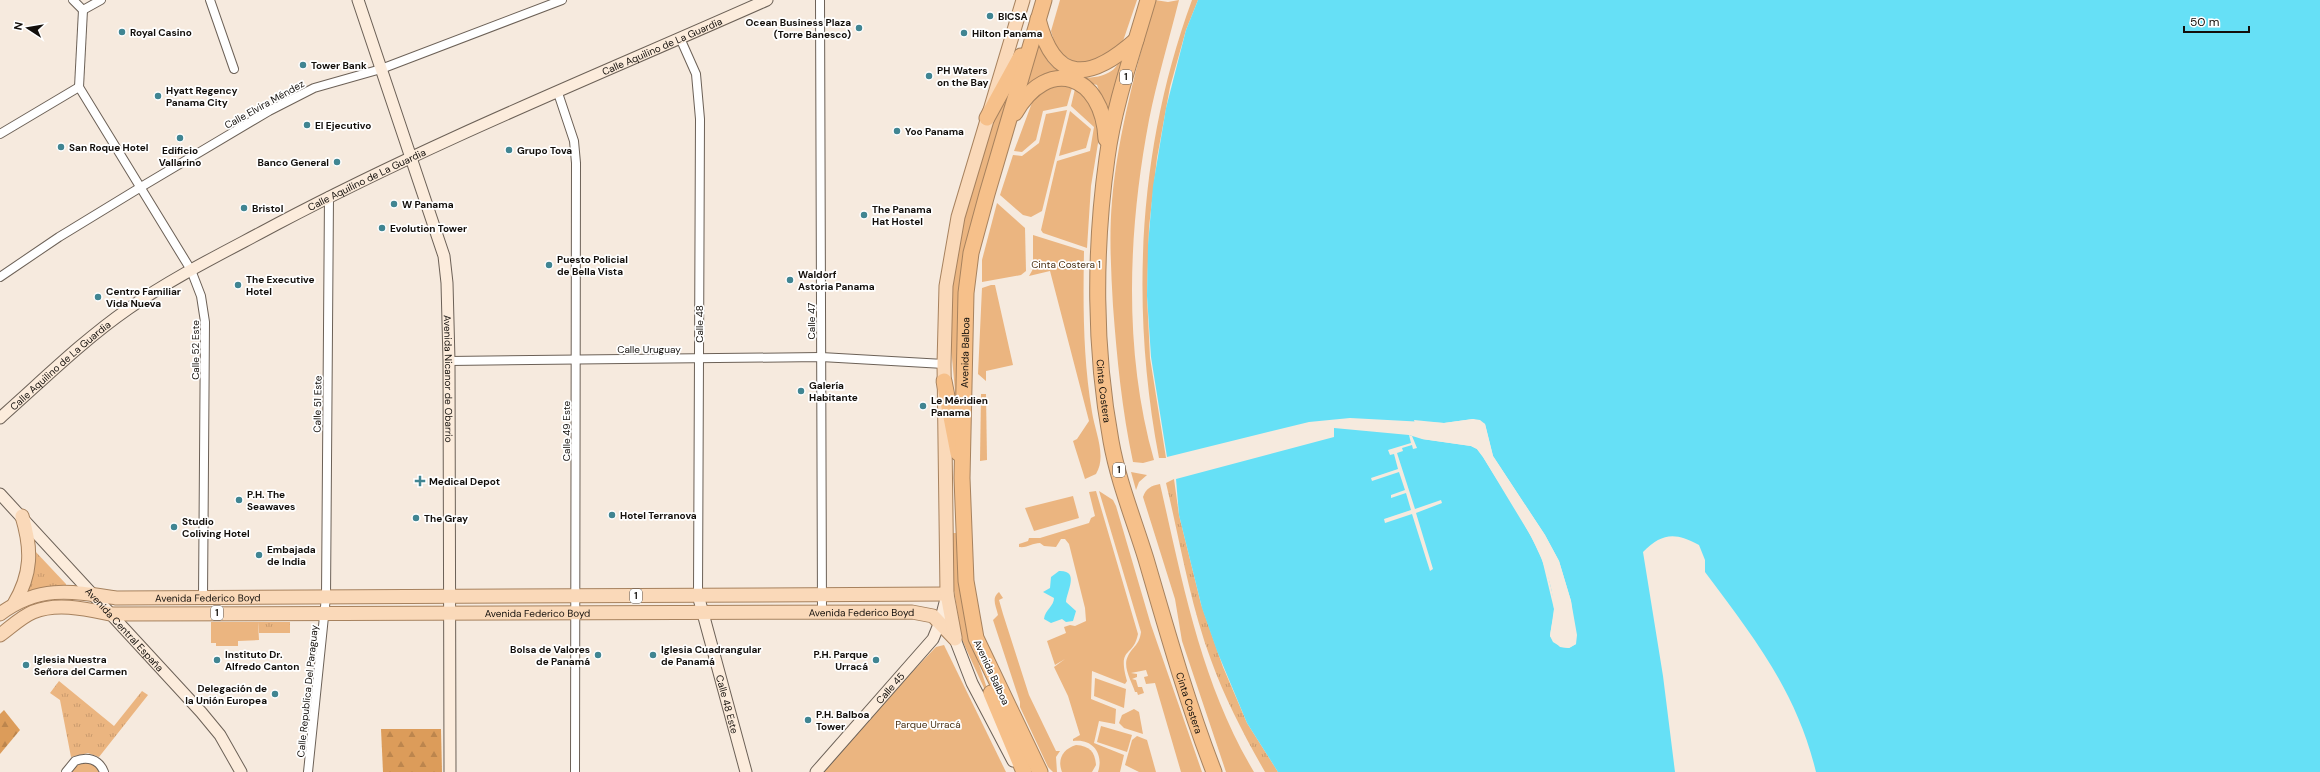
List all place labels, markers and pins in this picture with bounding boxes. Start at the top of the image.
place label: BICSA [998,10,1028,23]
marker: BICSA [985,11,995,21]
place label: Ocean Business Plaza (Torre Banesco) [745,16,851,41]
marker: Ocean Business Plaza (Torre Banesco) [854,23,864,33]
place label: Royal Casino [130,26,192,39]
marker: Royal Casino [117,27,127,37]
place label: Hilton Panama [972,27,1042,40]
marker: Hilton Panama [959,28,969,38]
place label: Tower Bank [311,59,367,72]
marker: Tower Bank [298,60,308,70]
place label: PH Waters on the Bay [937,64,989,89]
marker: PH Waters on the Bay [924,71,934,81]
place label: Hyatt Regency Panama City [166,84,238,109]
marker: Hyatt Regency Panama City [153,91,163,101]
place label: El Ejecutivo [315,119,371,132]
marker: El Ejecutivo [302,120,312,130]
place label: Yoo Panama [905,125,964,138]
marker: Yoo Panama [892,126,902,136]
marker: Edificio Vallarino [175,133,185,143]
place label: San Roque Hotel [69,141,149,154]
marker: San Roque Hotel [56,142,66,152]
place label: Edificio Vallarino [159,144,201,169]
place label: Grupo Tova [517,144,572,157]
marker: Grupo Tova [504,145,514,155]
place label: Banco General [257,156,329,169]
marker: Banco General [332,157,342,167]
place label: W Panama [402,198,454,211]
marker: W Panama [389,199,399,209]
place label: Bristol [252,202,284,215]
marker: Bristol [239,203,249,213]
place label: The Panama Hat Hostel [872,203,932,228]
marker: The Panama Hat Hostel [859,210,869,220]
place label: Evolution Tower [390,222,467,235]
marker: Evolution Tower [377,223,387,233]
place label: Puesto Policial de Bella Vista [557,253,628,278]
marker: Puesto Policial de Bella Vista [544,260,554,270]
place label: Waldorf Astoria Panama [798,268,875,293]
place label: The Executive Hotel [246,273,315,298]
marker: Waldorf Astoria Panama [785,275,795,285]
marker: The Executive Hotel [233,280,243,290]
place label: Centro Familiar Vida Nueva [106,285,181,310]
marker: Centro Familiar Vida Nueva [93,292,103,302]
place label: Galería Habitante [809,379,858,404]
marker: Galería Habitante [796,386,806,396]
place label: Le Méridien Panama [931,394,988,419]
marker: Le Méridien Panama [918,401,928,411]
marker: Medical Depot [414,475,426,487]
place label: Medical Depot [429,475,500,488]
place label: P.H. The Seawaves [247,488,295,513]
marker: P.H. The Seawaves [234,495,244,505]
place label: Hotel Terranova [620,509,697,522]
marker: Hotel Terranova [607,510,617,520]
place label: The Gray [424,512,468,525]
marker: The Gray [411,513,421,523]
place label: Studio Coliving Hotel [182,515,250,540]
marker: Studio Coliving Hotel [169,522,179,532]
place label: Embajada de India [267,543,316,568]
marker: Embajada de India [254,550,264,560]
place label: Bolsa de Valores de Panamá [510,643,590,668]
place label: Iglesia Cuadrangular de Panamá [661,643,761,668]
place label: Instituto Dr. Alfredo Canton [225,648,299,673]
place label: P.H. Parque Urracá [814,648,868,673]
marker: Bolsa de Valores de Panamá [593,650,603,660]
marker: Iglesia Cuadrangular de Panamá [648,650,658,660]
place label: Iglesia Nuestra Señora del Carmen [34,653,127,678]
marker: Instituto Dr. Alfredo Canton [212,655,222,665]
marker: P.H. Parque Urracá [871,655,881,665]
marker: Iglesia Nuestra Señora del Carmen [21,660,31,670]
place label: Delegación de la Unión Europea [185,682,267,707]
marker: Delegación de la Unión Europea [270,689,280,699]
place label: P.H. Balboa Tower [816,708,870,733]
marker: P.H. Balboa Tower [803,715,813,725]

